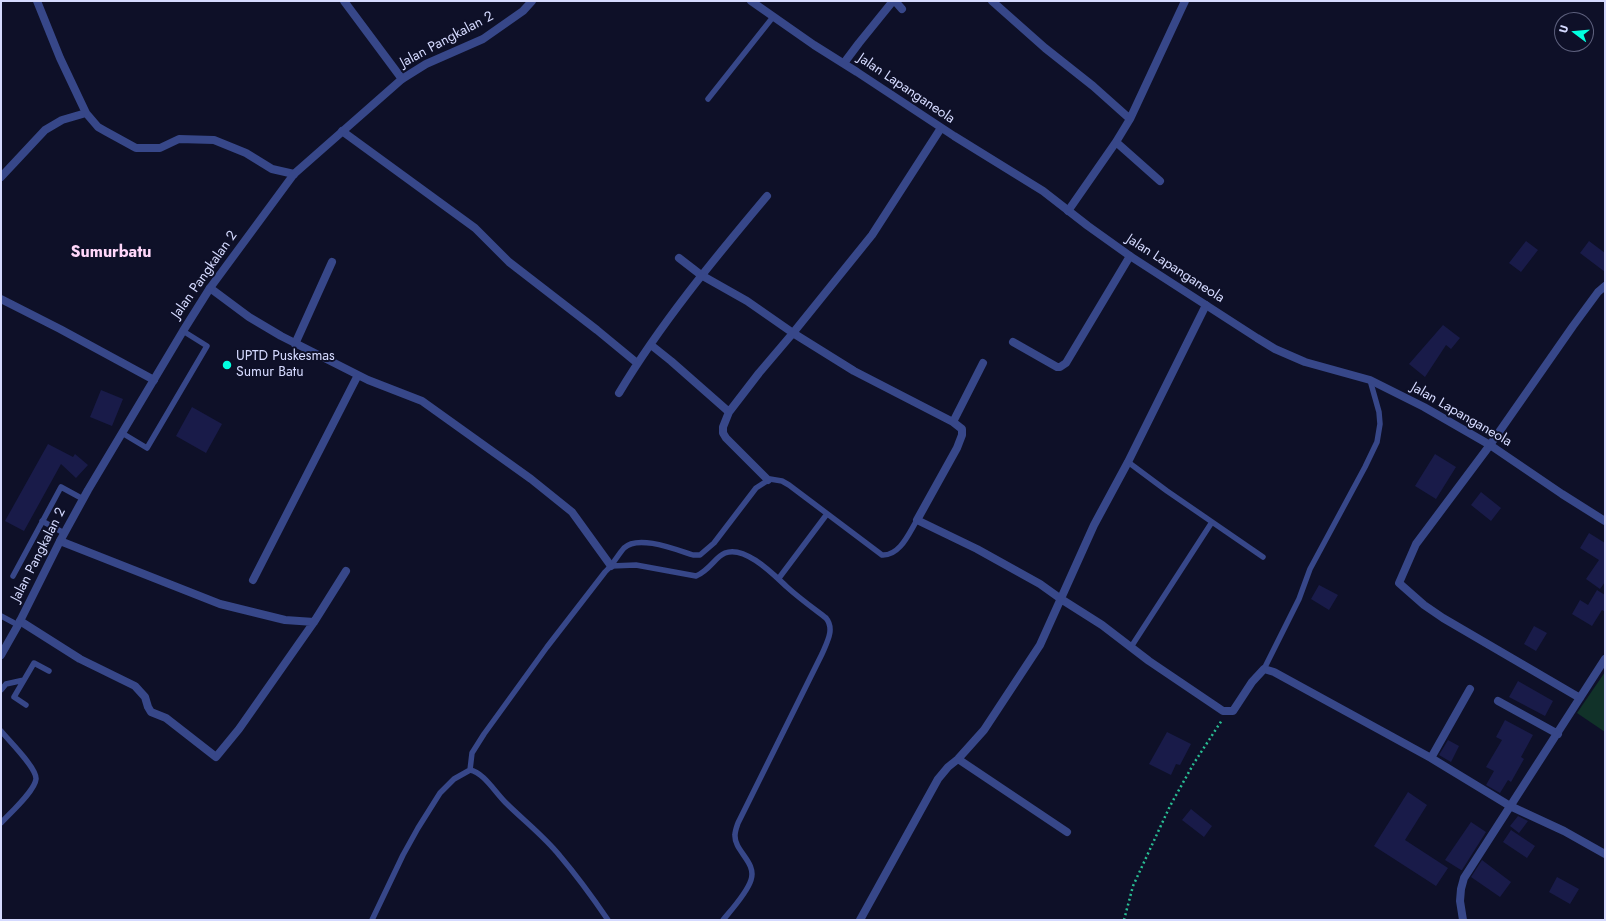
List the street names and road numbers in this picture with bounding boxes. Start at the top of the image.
street label: Jalan Pangkalan 2 [397,8,497,72]
street label: Jalan Lapanganeola [854,50,958,128]
street label: Jalan Pangkalan 2 [169,228,241,322]
street label: Jalan Lapanganeola [1123,231,1227,307]
street label: Jalan Lapanganeola [1408,379,1514,451]
street label: Jalan Pangkalan 2 [8,505,70,605]

